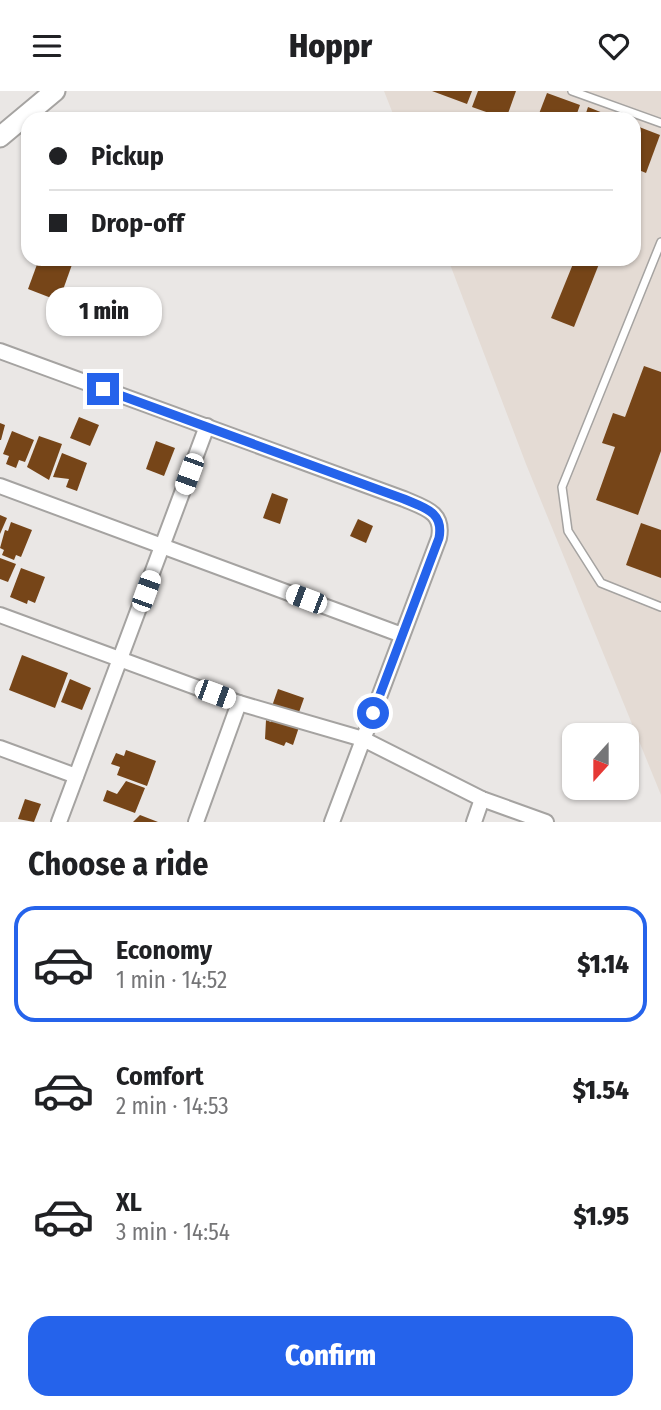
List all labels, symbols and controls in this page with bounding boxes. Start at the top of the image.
icon: menu [28,27,66,65]
text: Hoppr [289,27,372,65]
icon: heart [595,27,633,65]
text: Pickup [91,141,164,172]
text: Drop-off [91,208,184,239]
callout: 1 min [45,287,161,337]
text: 1 min [79,297,129,325]
route end [87,373,119,405]
car [172,451,207,497]
car [129,568,164,614]
car [283,582,330,616]
car [192,677,239,711]
route start [357,697,389,729]
north arrow [562,723,639,800]
map controls [562,723,639,800]
text: Choose a ride [28,845,209,883]
icon: car [32,933,95,996]
text: Economy [116,935,212,966]
text: $1.14 [577,949,629,980]
text: 1 min · 14:52 [116,966,227,994]
icon: car [32,1059,95,1122]
text: Comfort [116,1061,204,1092]
text: $1.54 [573,1075,629,1106]
text: 2 min · 14:53 [116,1092,229,1120]
icon: car [32,1185,95,1248]
text: XL [116,1187,142,1218]
text: $1.95 [573,1201,629,1232]
text: 3 min · 14:54 [116,1218,230,1246]
button: Confirm [28,1316,633,1396]

